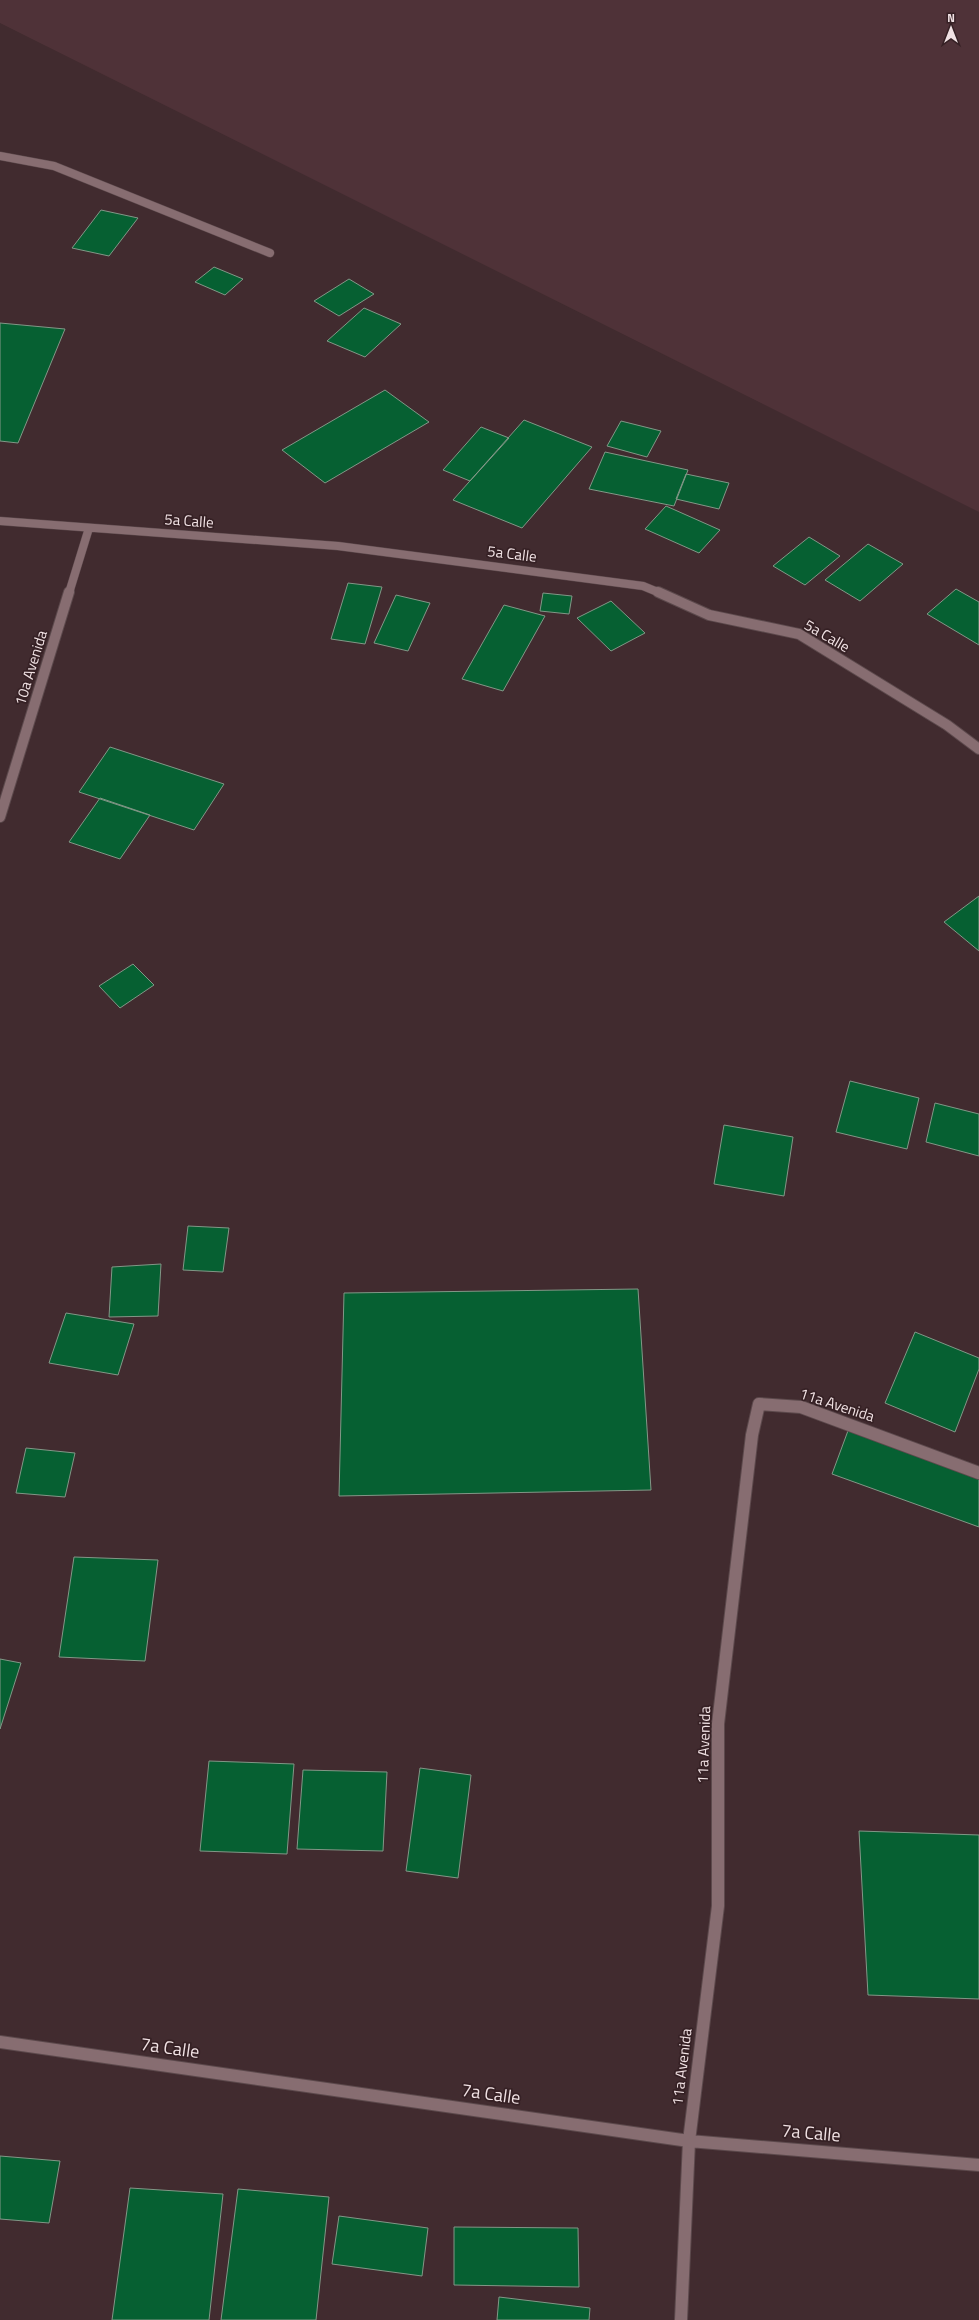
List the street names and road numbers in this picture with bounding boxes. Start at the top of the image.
street label: 5a Calle [164,507,214,534]
street label: 5a Calle [486,539,538,568]
street label: 5a Calle [800,613,854,658]
street label: 10a Avenida [8,627,53,708]
street label: 11a Avenida [797,1382,878,1428]
street label: 11a Avenida [691,1705,716,1784]
street label: 11a Avenida [665,2026,698,2107]
street label: 7a Calle [139,2030,201,2065]
street label: 7a Calle [460,2076,522,2111]
street label: 7a Calle [780,2116,842,2149]

